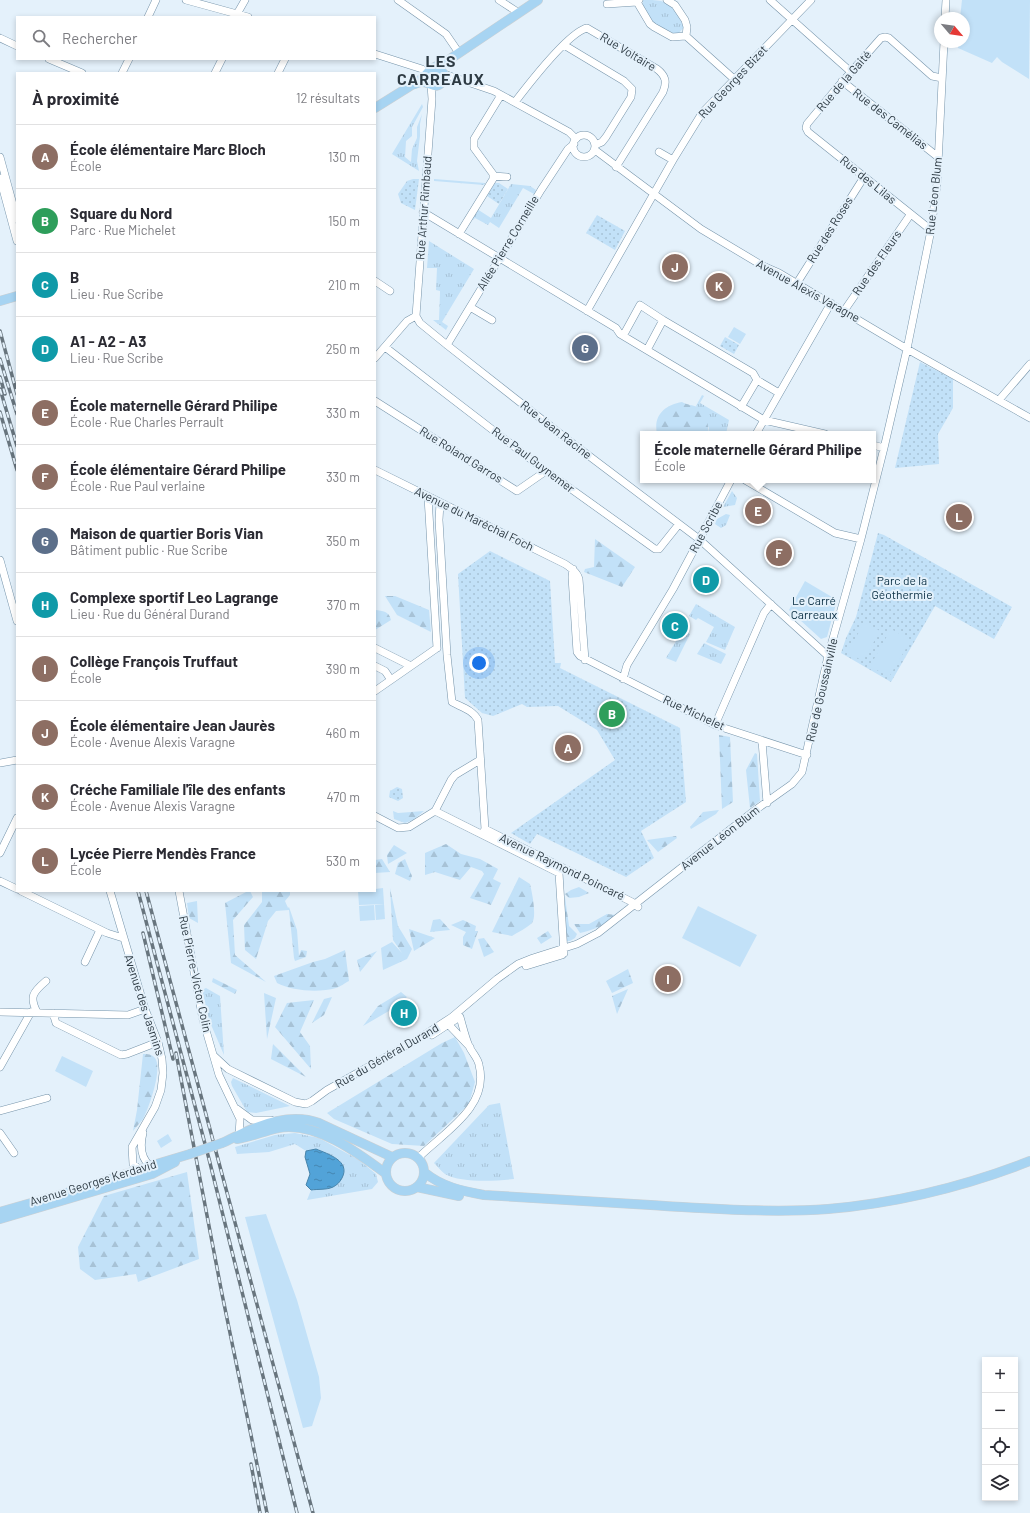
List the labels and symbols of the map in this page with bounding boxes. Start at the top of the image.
north arrow [934,12,970,48]
street label: Rue Voltaire [598,29,659,73]
street label: Rue Georges Bizet [695,42,770,121]
street label: Rue de la Gaité [813,47,874,114]
district label: LES CARREAUX [397,51,485,88]
street label: Rue des Camélias [850,85,931,152]
street label: Rue des Lilas [838,152,900,206]
street label: Rue Arthur Rimbaud [412,155,434,261]
street label: Rue Léon Blum [922,156,944,235]
street label: Allée Pierre Corneille [473,193,541,292]
street label: Rue des Roses [803,194,855,265]
street label: Rue des Fleurs [849,227,904,298]
pin: J [662,252,688,282]
street label: Avenue Alexis Varagne [754,256,863,324]
pin: K [706,271,732,301]
pin: G [572,333,598,363]
street label: Rue Jean Racine [518,397,595,461]
street label: Rue Roland Garros [418,423,506,485]
street label: Rue Paul Guynemer [489,423,578,495]
street label: Avenue du Maréchal Foch [413,483,536,553]
pin: E [745,496,771,526]
street label: Rue Scribe [686,498,724,555]
pin: L [946,502,972,532]
pin: F [766,538,792,568]
pin: D [693,565,719,595]
park label: Parc de la Géothermie [871,573,933,601]
park label: Le Carré Carreaux [791,593,838,621]
pin: C [662,611,688,641]
street label: Rue de Goussainville [802,637,840,743]
your location [469,653,489,673]
street label: Rue Michelet [661,692,728,733]
pin: B [599,699,625,729]
pin: A [555,733,581,763]
street label: Avenue Léon Blum [677,802,761,872]
street label: Avenue Raymond Poincaré [498,830,627,902]
street label: Rue Pierre-Victor Colin [177,914,215,1033]
street label: Avenue des Jasmins [122,952,168,1057]
pin: I [655,964,681,994]
pin: H [391,998,417,1028]
street label: Rue du Général Durand [332,1020,441,1091]
street label: Avenue Georges Kerdavid [28,1156,158,1208]

